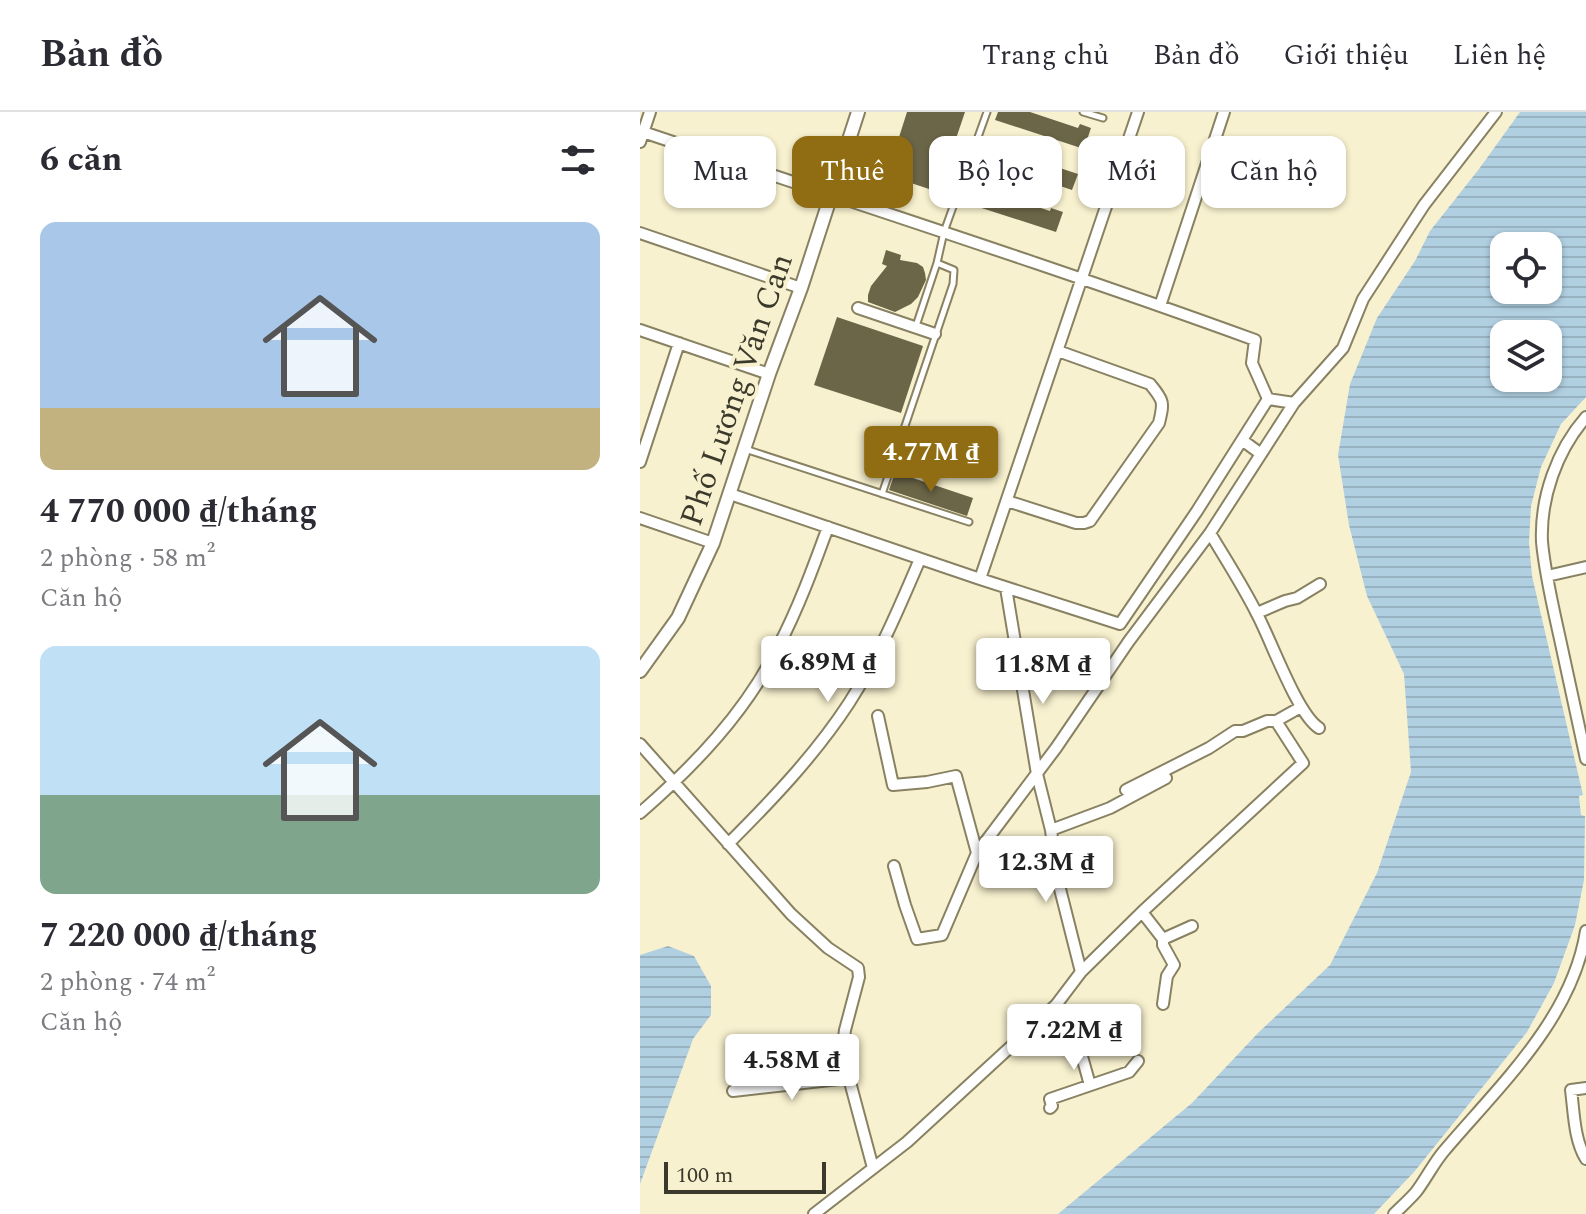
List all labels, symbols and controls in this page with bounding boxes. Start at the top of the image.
text: Bản đồ [40,26,163,84]
text: Trang chủ [982,34,1109,77]
text: Bản đồ [1153,34,1240,77]
text: Giới thiệu [1284,34,1409,77]
text: Liên hệ [1453,34,1546,77]
text: 6 căn [40,134,123,186]
chip: Mua [664,136,776,208]
chip: Thuê [792,136,913,208]
chip: Bộ lọc [929,136,1062,208]
chip: Mới [1078,136,1185,208]
chip: Căn hộ [1201,136,1346,208]
icon: filters [556,138,600,182]
map controls [1490,232,1562,392]
button: locate [1490,232,1562,304]
street label: Phố Lương Văn Can [667,247,807,533]
icon: home [248,274,392,418]
button: layers [1490,320,1562,392]
pin: 4.77M ₫ [857,426,1005,494]
text: 4.77M ₫ [882,432,980,472]
text: 4 770 000 ₫/tháng [40,486,318,538]
text: 2 phòng · 58 m² [40,538,215,578]
text: Căn hộ [40,578,122,618]
pin: 6.89M ₫ [754,636,902,704]
pin: 11.8M ₫ [969,638,1117,706]
text: 6.89M ₫ [779,642,877,682]
text: 11.8M ₫ [994,644,1092,684]
icon: home [248,698,392,842]
pin: 12.3M ₫ [972,836,1120,904]
text: 12.3M ₫ [997,842,1095,882]
text: 7 220 000 ₫/tháng [40,910,318,962]
text: 2 phòng · 74 m² [40,962,215,1002]
text: Căn hộ [40,1002,122,1042]
pin: 7.22M ₫ [1000,1004,1148,1072]
text: 7.22M ₫ [1025,1010,1123,1050]
pin: 4.58M ₫ [718,1034,866,1102]
text: 4.58M ₫ [743,1040,841,1080]
scale bar [664,1158,826,1194]
text: 100 m [676,1159,733,1192]

